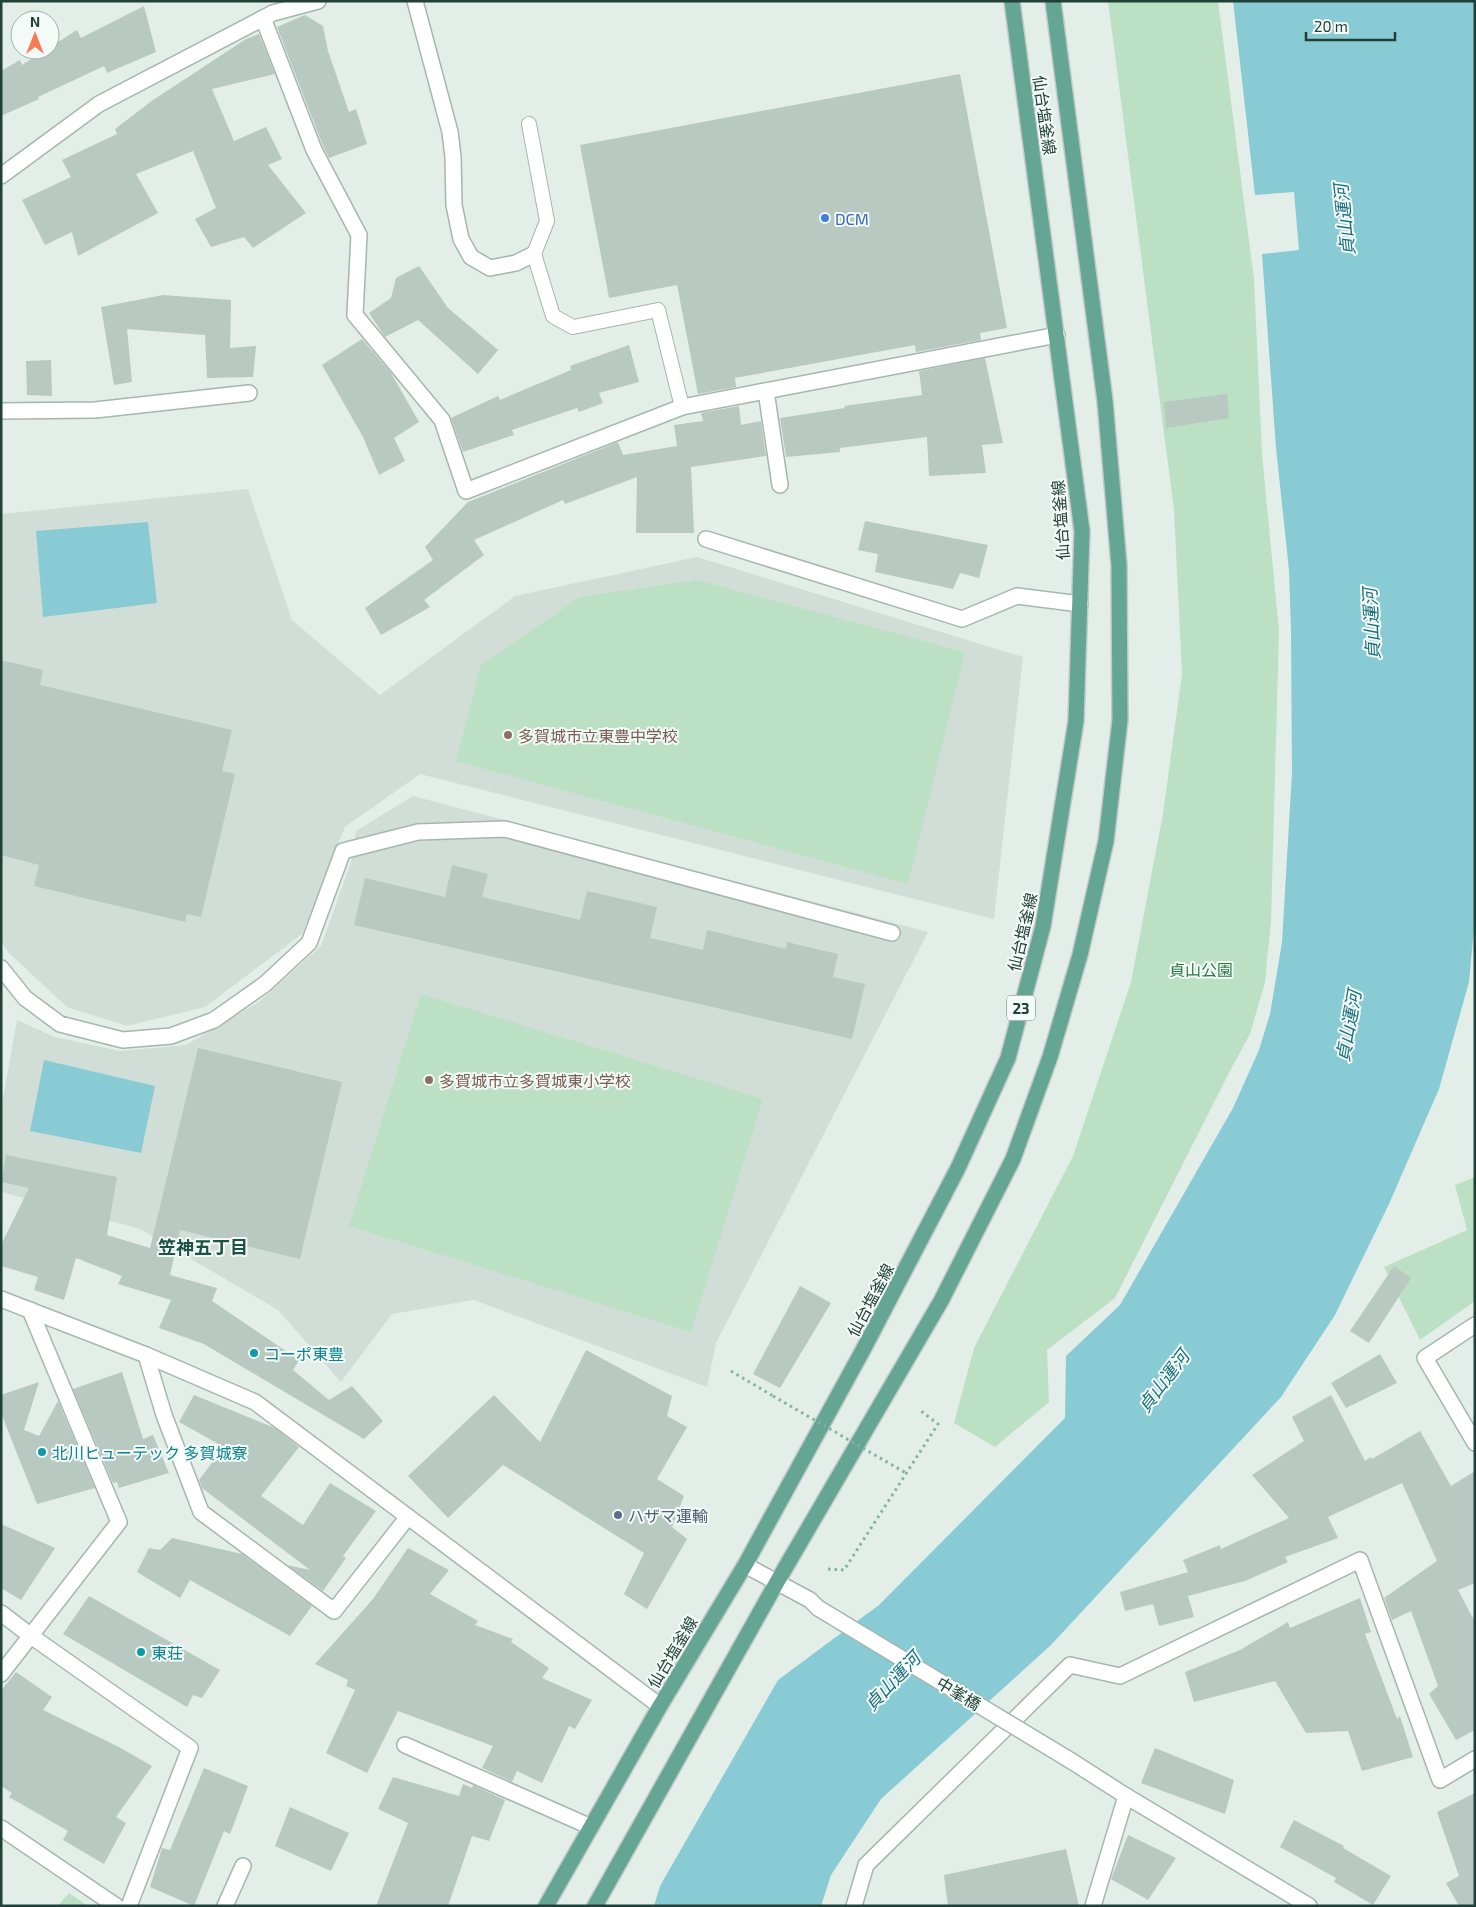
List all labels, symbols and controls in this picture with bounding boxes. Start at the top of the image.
north arrow [10,10,60,60]
scale bar [1306,10,1395,42]
text: N [30,13,40,30]
text: 20 m [1314,17,1348,35]
street label: 仙台塩釜線 [1030,74,1060,156]
water label: 貞山運河 [1329,180,1359,257]
place label: DCM [835,209,869,228]
marker: DCM [819,212,831,224]
street label: 仙台塩釜線 [1048,479,1072,561]
water label: 貞山運河 [1358,584,1384,661]
place label: 多賀城市立東豊中学校 [518,726,678,745]
marker: 多賀城市立東豊中学校 [502,729,514,741]
street label: 仙台塩釜線 [1004,891,1040,973]
park label: 貞山公園 [1169,960,1233,979]
water label: 貞山運河 [1331,986,1366,1063]
road number: 23 [1007,996,1035,1020]
place label: 多賀城市立多賀城東小学校 [439,1071,631,1090]
marker: 多賀城市立多賀城東小学校 [423,1074,435,1086]
district label: 笠神五丁目 [158,1236,248,1258]
street label: 仙台塩釜線 [843,1260,897,1340]
water label: 貞山運河 [1133,1343,1195,1416]
place label: コーポ東豊 [264,1344,344,1363]
marker: コーポ東豊 [248,1347,260,1359]
place label: 北川ヒューテック 多賀城寮 [52,1443,248,1462]
marker: 北川ヒューテック 多賀城寮 [36,1446,48,1458]
place label: ハザマ運輸 [628,1506,708,1525]
marker: ハザマ運輸 [612,1509,624,1521]
street label: 仙台塩釜線 [643,1613,701,1691]
place label: 東荘 [151,1643,183,1662]
water label: 貞山運河 [859,1645,927,1715]
marker: 東荘 [135,1646,147,1658]
street label: 中峯橋 [934,1672,984,1714]

